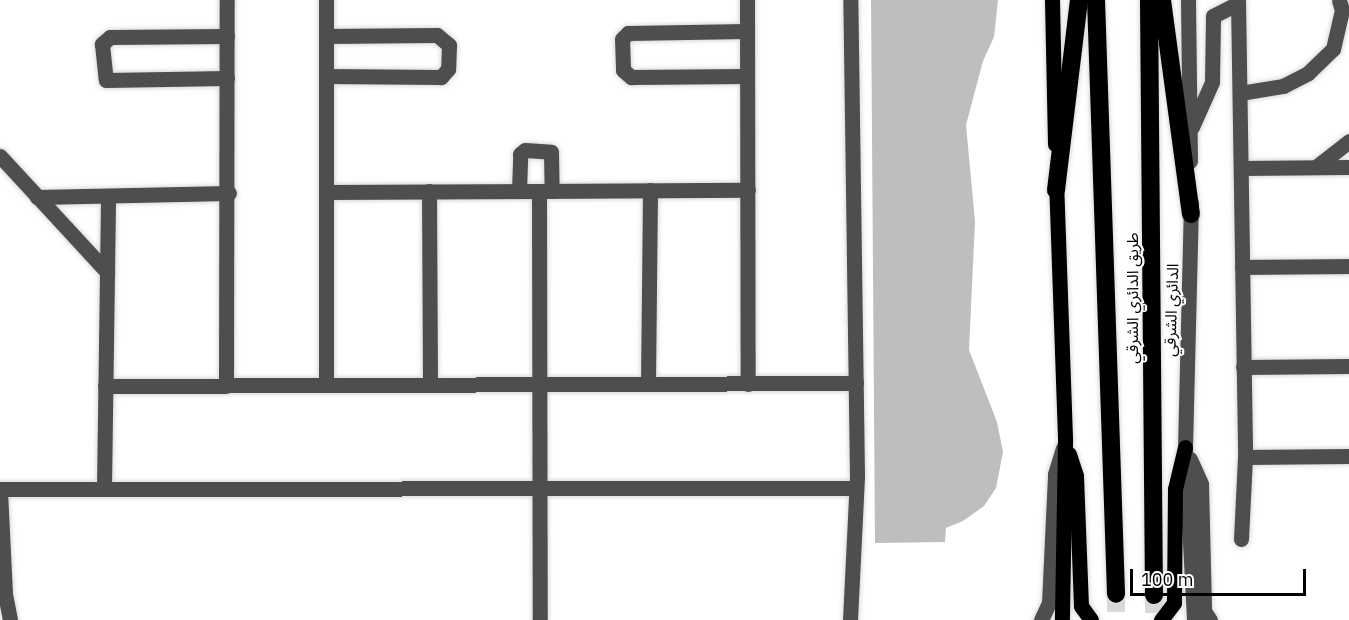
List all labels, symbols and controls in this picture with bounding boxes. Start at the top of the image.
street label: طريق الدائري الشرقي [1122,232,1142,364]
street label: الدائري الشرقي [1160,263,1182,357]
scale bar [1133,557,1308,595]
text: 100 m [1141,568,1193,591]

